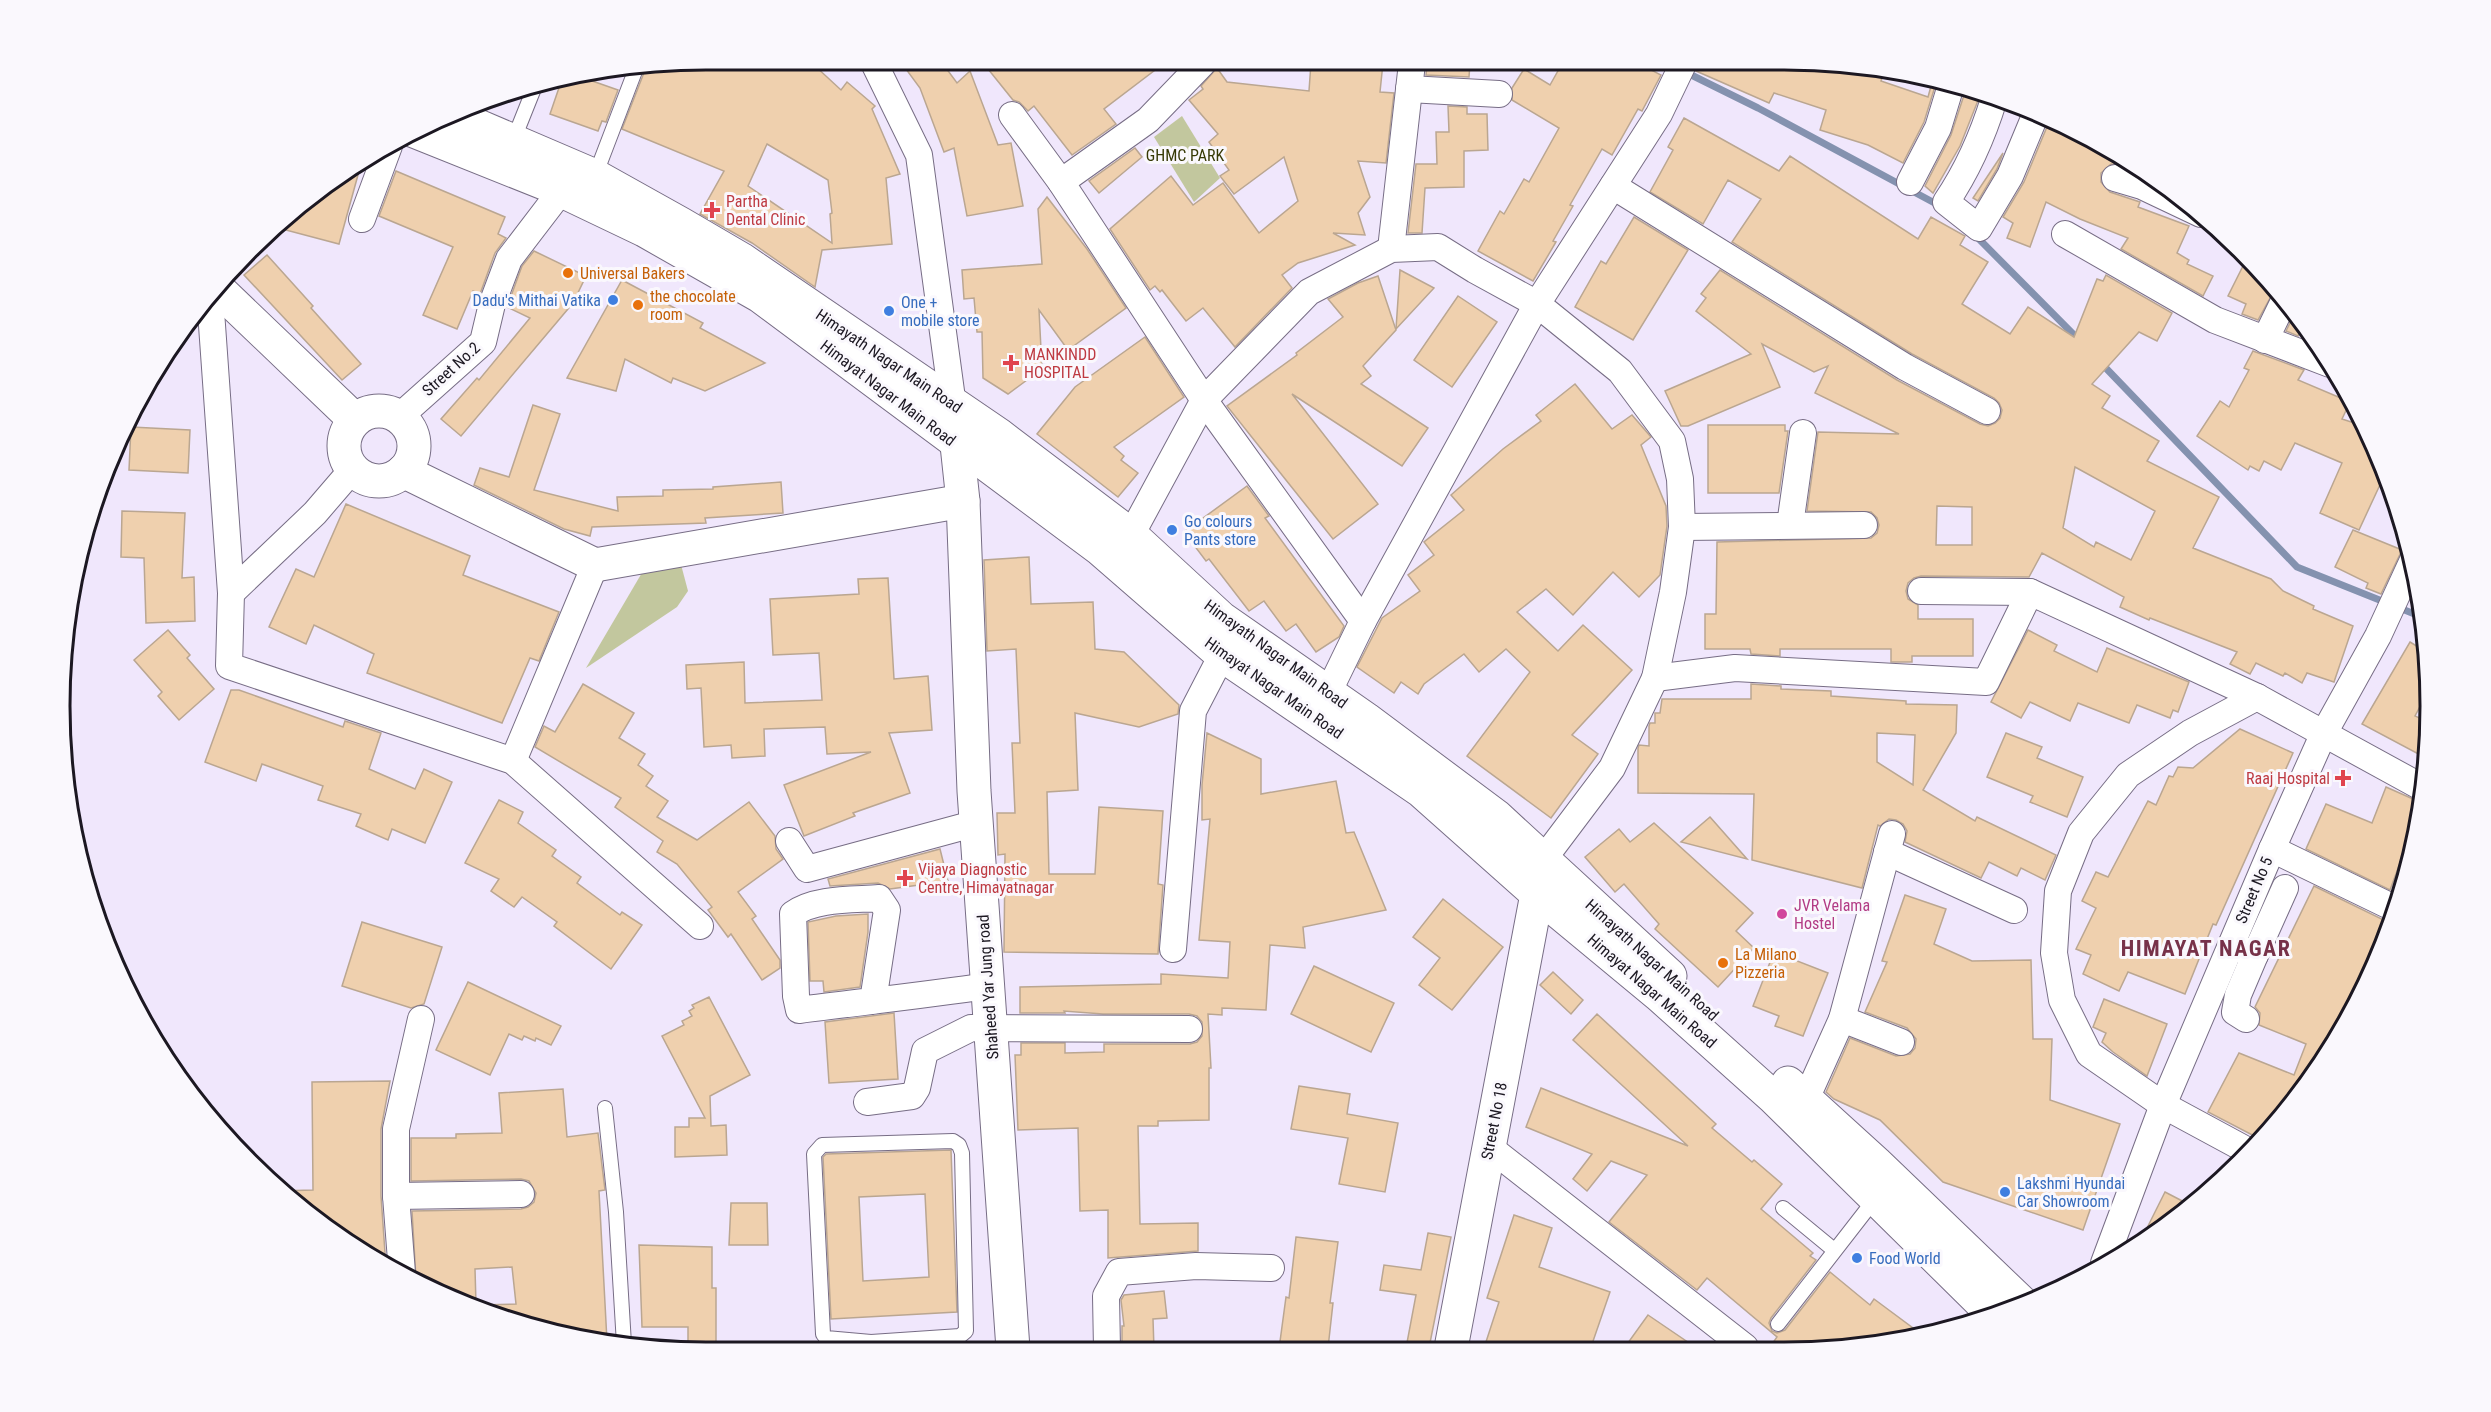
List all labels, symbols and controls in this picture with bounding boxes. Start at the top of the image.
park label: GHMC PARK [1146,146,1224,165]
place label: Partha Dental Clinic [726,192,805,229]
marker: Partha Dental Clinic [703,201,721,219]
place label: Universal Bakers [580,264,685,283]
marker: Universal Bakers [561,266,575,280]
place label: the chocolate room [650,287,736,324]
place label: Dadu's Mithai Vatika [473,291,601,310]
marker: Dadu's Mithai Vatika [606,293,620,307]
place label: One + mobile store [901,293,980,330]
marker: the chocolate room [631,298,645,312]
marker: One + mobile store [882,304,896,318]
street label: Himayath Nagar Main Road [812,305,966,417]
street label: Himayat Nagar Main Road [817,336,959,450]
street label: Street No.2 [418,338,484,400]
place label: MANKINDD HOSPITAL [1024,345,1096,382]
marker: MANKINDD HOSPITAL [1002,354,1020,372]
place label: Go colours Pants store [1184,512,1256,549]
marker: Go colours Pants store [1165,523,1179,537]
street label: Himayath Nagar Main Road [1201,596,1351,712]
street label: Himayat Nagar Main Road [1201,633,1347,743]
place label: Raaj Hospital [2246,769,2330,788]
marker: Raaj Hospital [2334,769,2352,787]
street label: Street No 5 [2231,854,2277,926]
place label: Vijaya Diagnostic Centre, Himayatnagar [918,860,1054,897]
marker: Vijaya Diagnostic Centre, Himayatnagar [896,869,914,887]
street label: Himayath Nagar Main Road [1582,895,1722,1025]
place label: JVR Velama Hostel [1794,896,1870,933]
marker: JVR Velama Hostel [1775,907,1789,921]
street label: Shaheed Yar Jung road [973,914,1003,1060]
street label: Himayat Nagar Main Road [1584,930,1720,1052]
district label: HIMAYAT NAGAR [2121,936,2291,961]
place label: La Milano Pizzeria [1735,945,1797,982]
marker: La Milano Pizzeria [1716,956,1730,970]
street label: Street No 18 [1477,1081,1511,1161]
place label: Lakshmi Hyundai Car Showroom [2017,1174,2125,1211]
marker: Lakshmi Hyundai Car Showroom [1998,1185,2012,1199]
place label: Food World [1869,1249,1941,1268]
marker: Food World [1850,1251,1864,1265]

